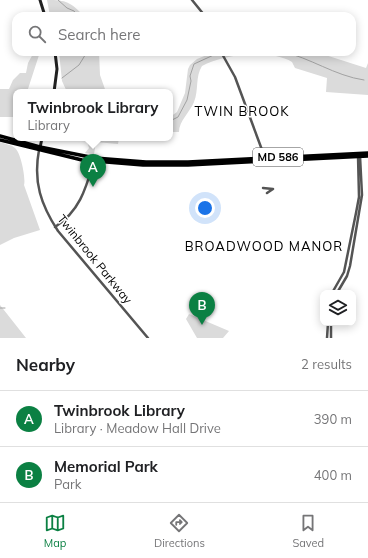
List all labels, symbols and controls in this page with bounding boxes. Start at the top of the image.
search box [12,12,356,56]
icon: search [26,23,48,45]
text: Search here [58,25,140,44]
popup [13,89,173,141]
text: Twinbrook Library [28,98,158,117]
district label: TWIN BROOK [194,103,290,119]
text: Library [28,117,70,133]
road number: MD 586 [253,148,303,166]
pin: A [80,154,106,187]
your location [195,198,215,218]
street label: Twinbrook Parkway [55,211,136,307]
district label: BROADWOOD MANOR [185,238,343,254]
map controls [320,290,356,326]
button: layers [320,290,356,326]
pin: B [189,292,215,325]
text: Nearby [16,354,75,375]
text: 2 results [301,356,352,372]
text: Twinbrook Library [54,401,185,420]
text: A [24,411,34,427]
text: 390 m [314,411,352,427]
text: Library · Meadow Hall Drive [54,420,221,436]
text: Memorial Park [54,457,158,476]
text: B [25,467,33,483]
text: 400 m [314,467,352,483]
text: Park [54,476,81,492]
tab: Map [44,512,66,550]
tab: Directions [154,512,205,550]
tab: Saved [292,512,324,550]

